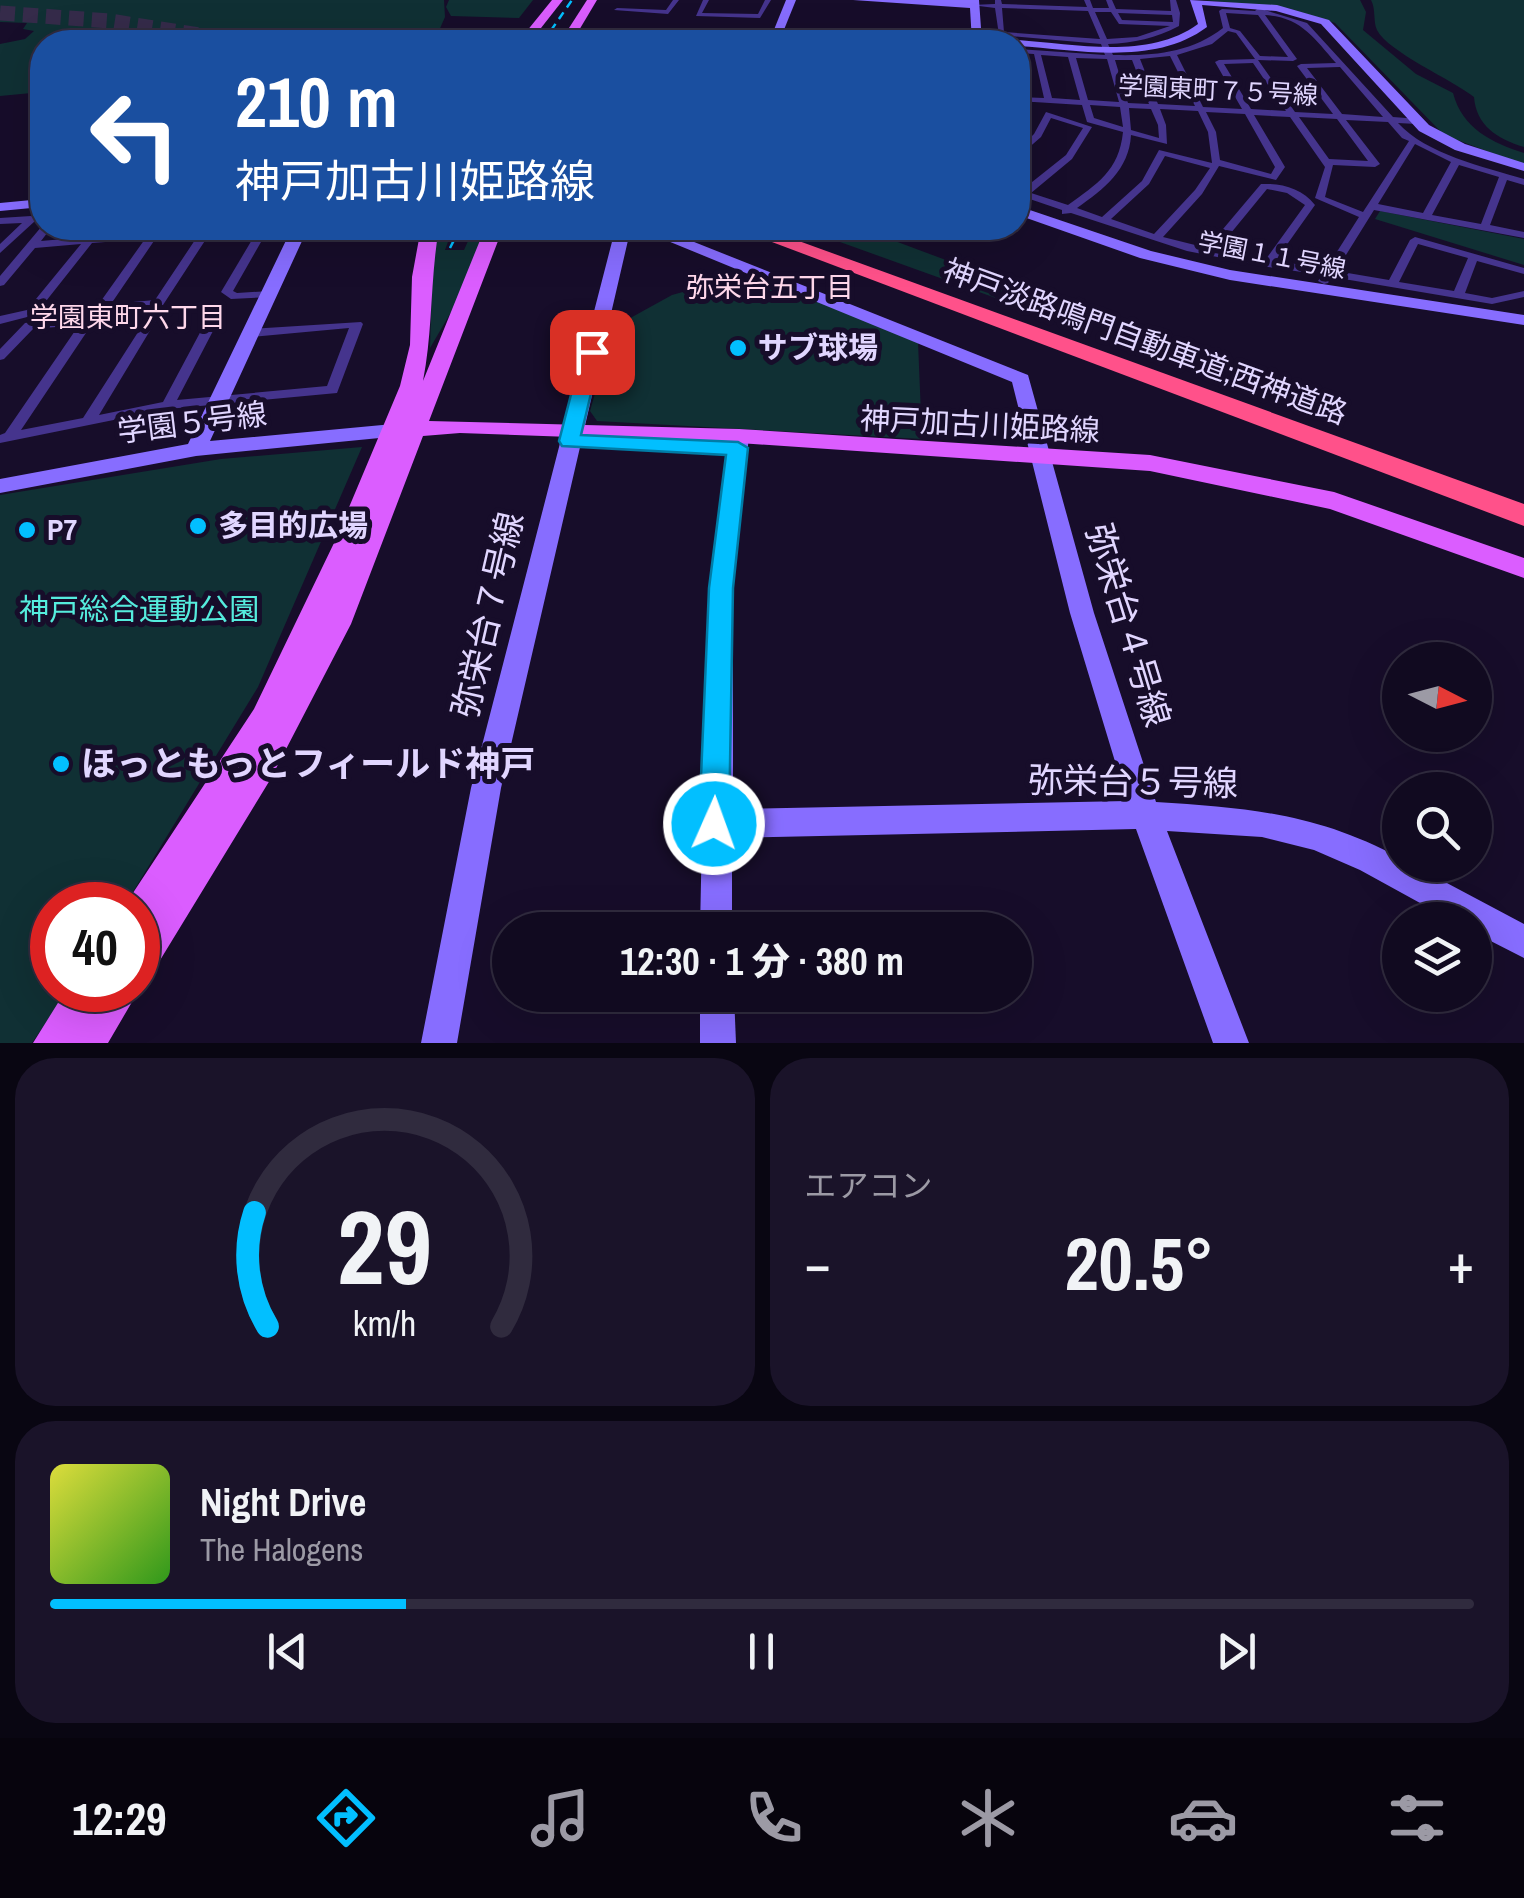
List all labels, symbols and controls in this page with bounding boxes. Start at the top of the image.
text: 210 m [235,55,398,149]
street label: 学園東町７５号線 [1117,68,1319,112]
icon: left [70,70,200,200]
text: 神戸加古川姫路線 [235,150,595,211]
street label: 学園１１号線 [1195,224,1349,286]
street label: 神戸淡路鳴門自動車道;西神道路 [938,249,1353,433]
district label: 弥栄台五丁目 [686,268,854,306]
district label: 学園東町六丁目 [30,298,226,336]
pin [550,310,635,395]
icon: arrive [565,325,620,380]
place label: サブ球場 [758,327,878,367]
marker: サブ球場 [727,337,749,359]
street label: 学園５号線 [115,393,269,451]
street label: 神戸加古川姫路線 [859,398,1101,450]
place label: 多目的広場 [218,505,368,545]
street label: 弥栄台７号線 [441,507,534,722]
place label: P7 [47,509,77,549]
marker: 多目的広場 [187,515,209,537]
street label: 弥栄台４号線 [1075,518,1182,732]
marker: P7 [16,519,38,541]
park label: 神戸総合運動公園 [19,589,259,629]
north arrow [1382,642,1492,752]
map controls [1382,642,1492,1012]
place label: ほっともっとフィールド神戸 [81,740,535,787]
marker: ほっともっとフィールド神戸 [50,753,72,775]
street label: 弥栄台５号線 [1028,756,1238,807]
position arrow [662,772,766,876]
button: search [1382,772,1492,882]
speed limit sign: 40 [30,882,160,1012]
button: layers [1382,902,1492,1012]
text: 12:30 · 1 分 · 380 m [620,936,904,987]
text: エアコン [805,1164,933,1207]
text: 29 [337,1176,432,1316]
text: 20.5° [1064,1212,1214,1313]
text: − [805,1226,831,1300]
text: + [1448,1226,1474,1300]
text: km/h [353,1299,417,1347]
text: Night Drive [200,1477,366,1528]
text: The Halogens [200,1528,363,1571]
icon: previous [260,1624,315,1679]
icon: pause [734,1624,789,1679]
icon: next [1209,1624,1264,1679]
icon: directions [311,1783,381,1853]
icon: music [525,1783,595,1853]
icon: phone [739,1783,809,1853]
icon: climate [953,1783,1023,1853]
icon: car [1168,1783,1238,1853]
icon: filters [1382,1783,1452,1853]
text: 12:29 [72,1788,166,1849]

